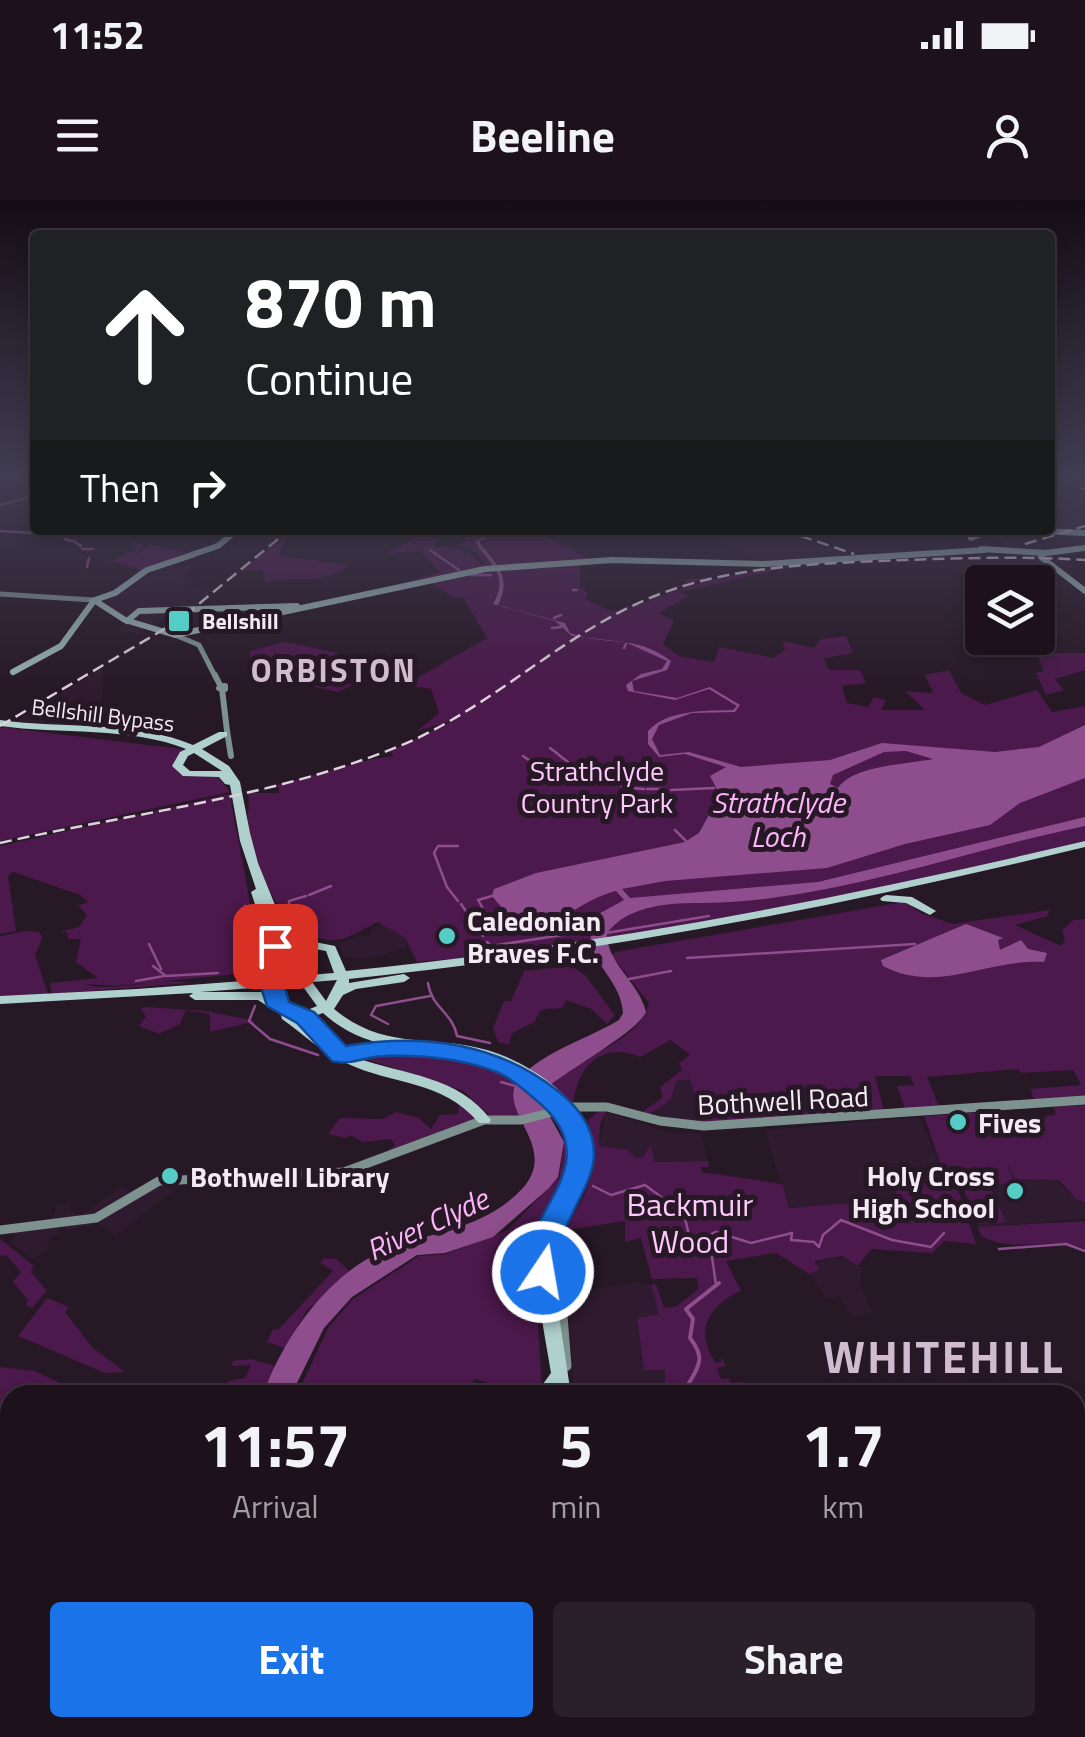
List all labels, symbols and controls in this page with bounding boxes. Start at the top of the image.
text: 11:52 [50,6,145,64]
text: Beeline [470,101,615,169]
icon: menu [50,108,105,163]
icon: person [980,108,1035,163]
text: 870 m [245,248,437,354]
icon: ahead [80,270,210,400]
text: Continue [245,344,413,412]
text: Then [80,459,160,517]
icon: right [180,460,235,515]
map controls [965,565,1055,655]
button: layers [965,565,1055,655]
place label: Bellshill [202,604,279,638]
marker: Bellshill [166,608,192,634]
district label: ORBISTON [251,646,417,694]
street label: Bellshill Bypass [30,689,176,741]
park label: Strathclyde Country Park [521,749,673,824]
water label: Strathclyde Loch [711,779,847,859]
place label: Caledonian Braves F.C. [467,899,601,974]
pin [233,904,318,989]
icon: arrive [248,919,303,974]
marker: Caledonian Braves F.C. [436,925,458,947]
street label: Bothwell Road [696,1074,870,1126]
place label: Fives [978,1101,1041,1144]
marker: Fives [947,1111,969,1133]
place label: Holy Cross High School [852,1154,995,1229]
place label: Bothwell Library [190,1155,390,1198]
marker: Bothwell Library [159,1165,181,1187]
water label: River Clyde [358,1175,498,1272]
park label: Backmuir Wood [627,1180,753,1265]
marker: Holy Cross High School [1004,1180,1026,1202]
position arrow [491,1220,595,1324]
district label: WHITEHILL [823,1322,1065,1390]
text: 11:57 [200,1399,350,1490]
text: 5 [559,1399,593,1490]
text: 1.7 [802,1399,885,1490]
text: Arrival [232,1482,319,1530]
text: min [551,1482,602,1530]
text: km [822,1482,864,1530]
button: Exit [50,1602,533,1717]
button: Share [553,1602,1035,1717]

